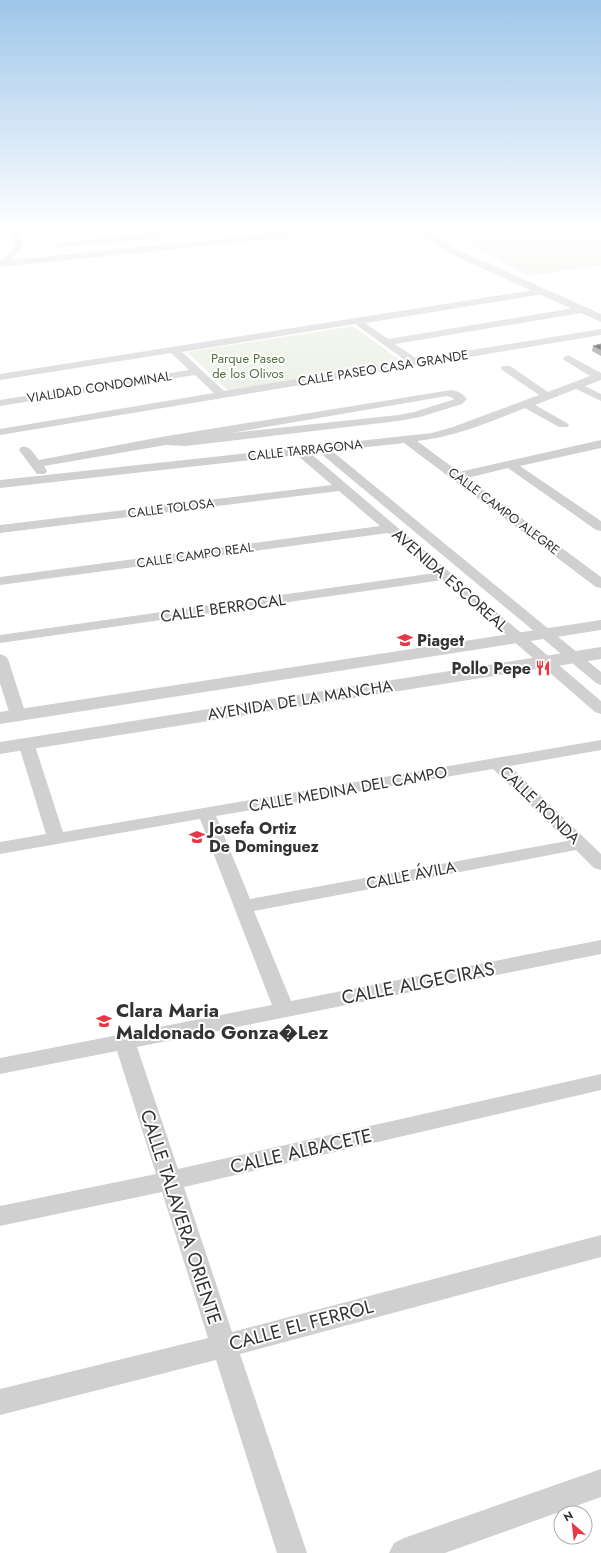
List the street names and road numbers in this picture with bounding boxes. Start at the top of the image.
street label: CALLE PASEO CASA GRANDE [296,345,470,391]
street label: VIALIDAD CONDOMINAL [26,366,173,408]
street label: CALLE TARRAGONA [247,434,364,465]
street label: CALLE CAMPO ALEGRE [444,463,564,559]
street label: CALLE TOLOSA [127,493,216,523]
street label: AVENIDA ESCOREAL [387,523,514,637]
street label: CALLE CAMPO REAL [135,537,255,573]
street label: CALLE BERROCAL [159,588,288,628]
street label: AVENIDA DE LA MANCHA [206,674,394,726]
street label: CALLE MEDINA DEL CAMPO [247,760,449,818]
street label: CALLE RONDA [495,761,586,850]
street label: CALLE ÁVILA [364,855,458,895]
street label: CALLE ALGECIRAS [339,955,497,1011]
street label: CALLE TALAVERA ORIENTE [133,1106,229,1328]
street label: CALLE ALBACETE [227,1122,375,1180]
street label: CALLE EL FERROL [226,1293,376,1357]

